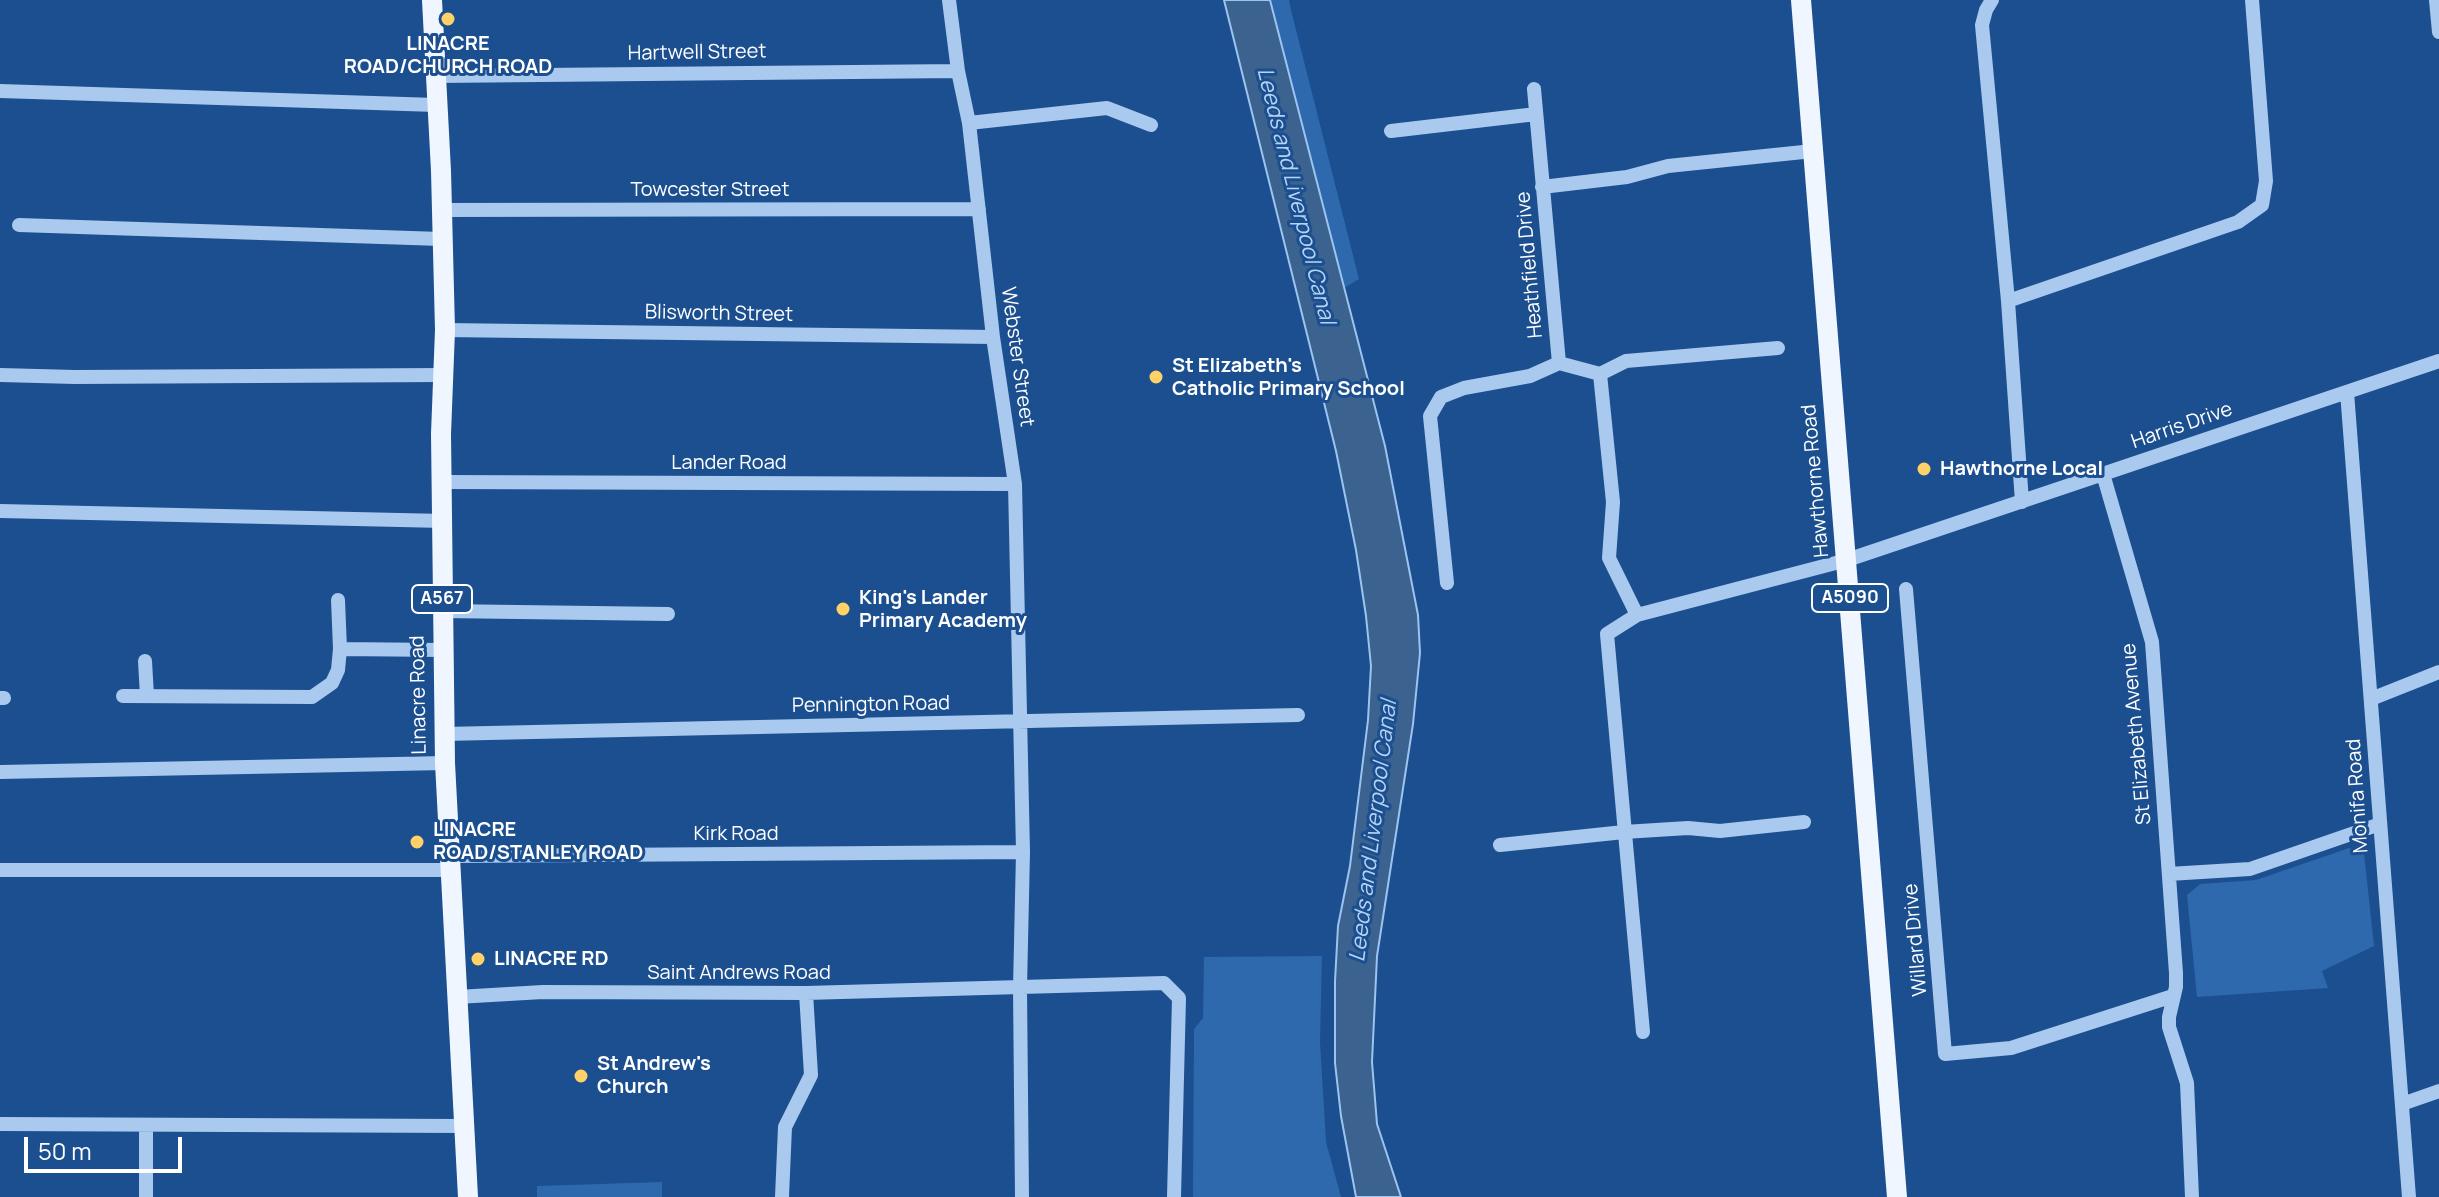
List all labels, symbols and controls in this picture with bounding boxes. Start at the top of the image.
marker: LINACRE ROAD/CHURCH ROAD [439,10,457,28]
place label: LINACRE ROAD/CHURCH ROAD [344,32,552,79]
street label: Hartwell Street [627,40,767,66]
water label: Leeds and Liverpool Canal [1250,65,1340,327]
street label: Towcester Street [631,178,789,202]
street label: Heathfield Drive [1512,191,1548,339]
street label: Webster Street [995,286,1039,428]
street label: Blisworth Street [645,301,793,327]
place label: St Elizabeth's Catholic Primary School [1172,354,1405,401]
marker: St Elizabeth's Catholic Primary School [1147,368,1165,386]
street label: Harris Drive [2128,398,2236,454]
street label: Hawthorne Road [1797,403,1835,559]
street label: Lander Road [671,451,787,475]
place label: Hawthorne Local [1940,457,2103,481]
marker: Hawthorne Local [1915,460,1933,478]
road number: A5090 [1812,584,1888,612]
road number: A567 [412,585,472,613]
place label: King's Lander Primary Academy [859,586,1027,633]
marker: King's Lander Primary Academy [834,600,852,618]
street label: Linacre Road [406,635,432,755]
street label: St Elizabeth Avenue [2117,642,2157,826]
street label: Pennington Road [792,692,950,718]
water label: Leeds and Liverpool Canal [1345,699,1403,963]
street label: Monifa Road [2342,738,2374,854]
place label: LINACRE ROAD/STANLEY ROAD [433,818,643,865]
street label: Kirk Road [693,822,779,846]
marker: LINACRE ROAD/STANLEY ROAD [408,833,426,851]
street label: Willard Drive [1899,883,1933,997]
place label: LINACRE RD [494,947,609,971]
marker: LINACRE RD [469,950,487,968]
street label: Saint Andrews Road [647,961,831,985]
place label: St Andrew's Church [597,1052,711,1099]
marker: St Andrew's Church [572,1067,590,1085]
scale bar [28,1121,186,1171]
text: 50 m [38,1134,92,1167]

